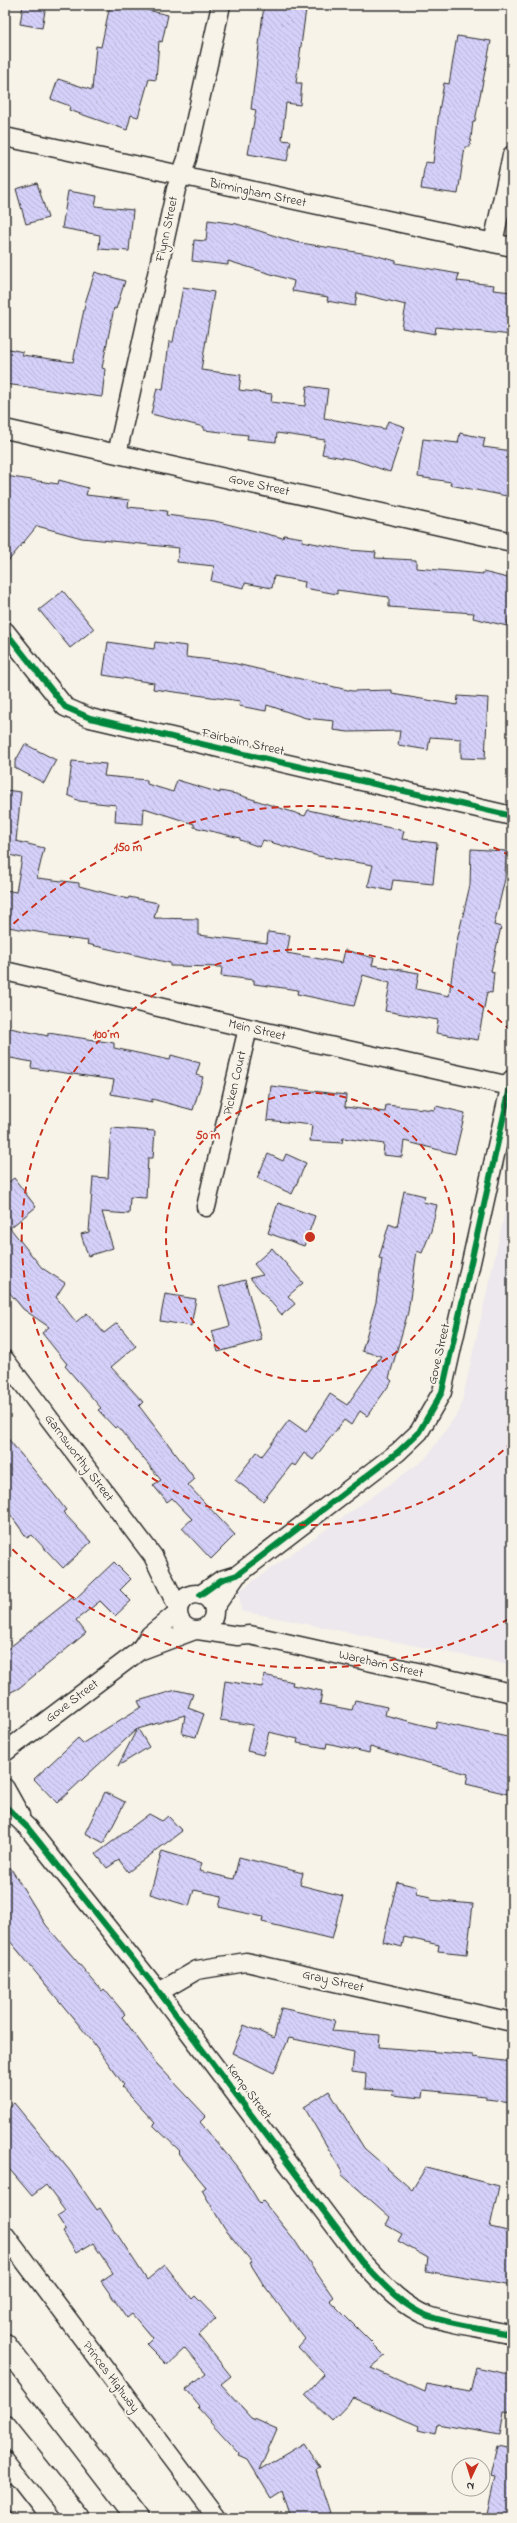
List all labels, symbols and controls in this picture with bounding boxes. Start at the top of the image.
street label: Birmingham Street [207,173,309,214]
street label: Flynn Street [151,194,184,265]
street label: Gove Street [227,469,292,501]
street label: Fairbairn Street [199,723,287,761]
text: 150 m [114,839,143,857]
street label: Mein Street [226,1014,288,1046]
text: 100 m [93,1026,120,1044]
street label: Picken Court [218,1048,252,1117]
text: 50 m [196,1127,221,1145]
centre of rings [303,1230,317,1244]
street label: Gove Street [423,1321,455,1386]
street label: Garnsworthy Street [39,1410,119,1507]
street label: Wareham Street [337,1645,426,1683]
street label: Gove Street [41,1674,103,1727]
street label: Gray Street [300,1965,366,1998]
street label: Kemp Street [222,2060,277,2124]
street label: Princes Highway [77,2337,144,2417]
north arrow [451,2457,491,2497]
text: N [466,2478,475,2494]

